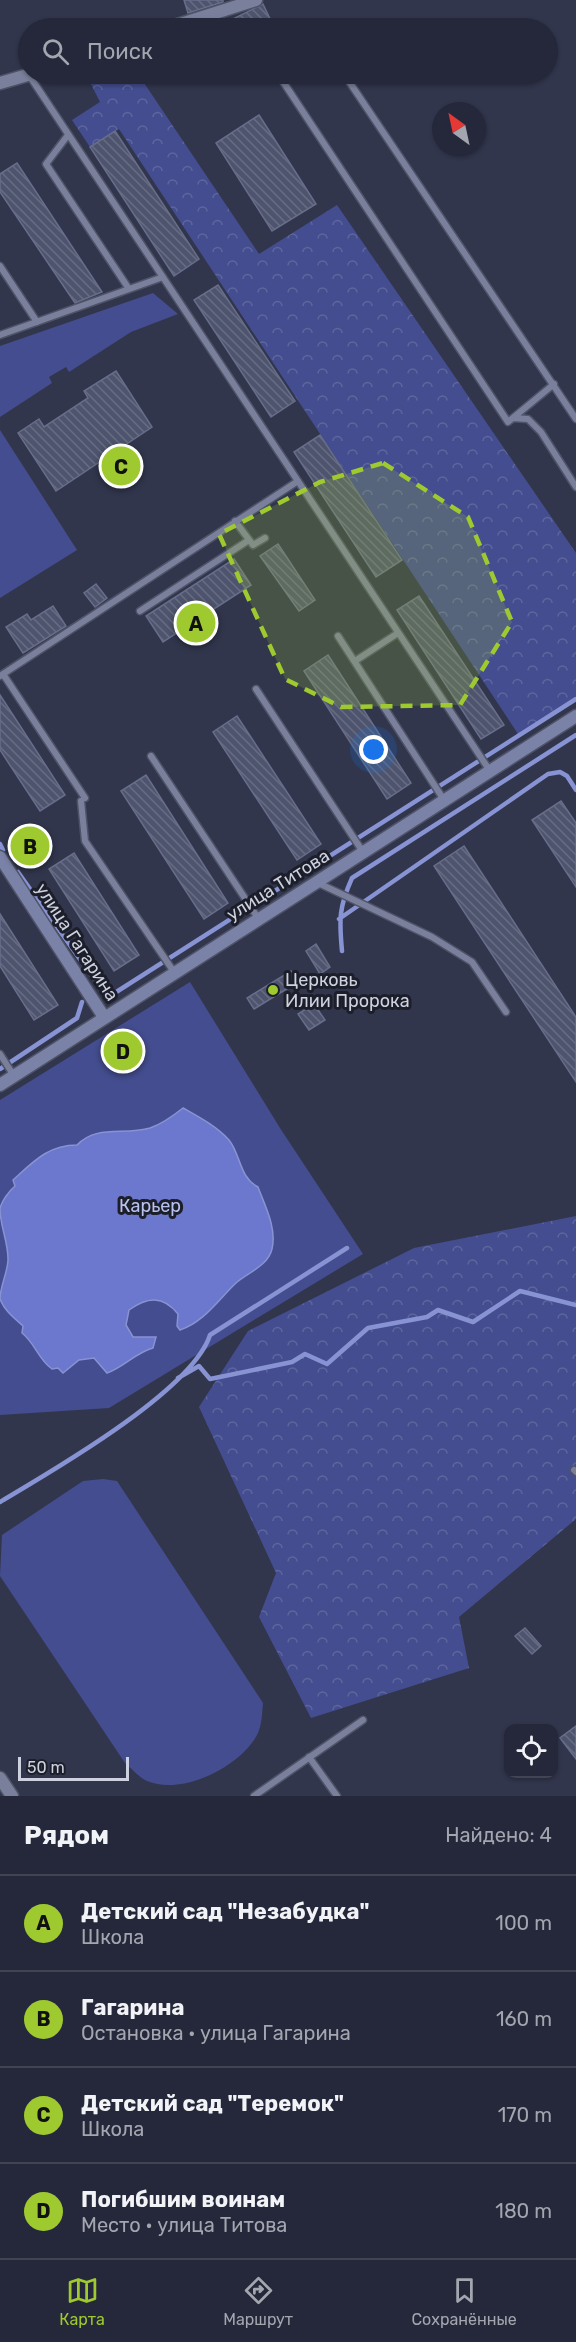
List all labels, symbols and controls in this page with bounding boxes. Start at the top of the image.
search box [18,18,558,84]
icon: search [39,35,72,68]
text: Поиск [87,38,153,65]
north arrow [432,102,486,156]
pin: C [102,444,140,488]
pin: A [176,600,216,646]
your location [359,735,388,764]
pin: B [10,824,50,868]
street label: улица Титова [222,845,334,925]
street label: улица Гагарина [31,879,123,1005]
place label: Церковь Илии Пророка [285,969,410,1012]
marker: Церковь Илии Пророка [266,983,280,997]
pin: D [104,1028,142,1074]
park label: Карьер [119,1195,181,1217]
map controls [504,1724,558,1778]
button: locate [504,1724,558,1778]
scale bar [18,1754,129,1782]
text: 50 m [27,1758,65,1777]
text: Рядом [24,1820,109,1851]
text: Найдено: 4 [445,1823,552,1847]
text: Детский сад "Незабудка" [81,1898,369,1925]
text: A [36,1911,51,1935]
text: 100 m [495,1911,552,1935]
text: Школа [81,1925,144,1949]
text: Гагарина [81,1994,184,2021]
text: B [36,2007,51,2031]
text: 160 m [496,2007,552,2031]
text: Остановка · улица Гагарина [81,2021,351,2045]
text: Детский сад "Теремок" [81,2090,344,2117]
text: C [36,2103,51,2127]
text: 170 m [498,2103,552,2127]
text: Школа [81,2117,144,2141]
text: Погибшим воинам [81,2186,285,2213]
text: D [36,2199,51,2223]
text: 180 m [495,2199,552,2223]
text: Место · улица Титова [81,2213,287,2237]
tab: Карта [59,2274,105,2329]
tab: Маршрут [223,2274,293,2329]
tab: Сохранённые [411,2274,517,2329]

